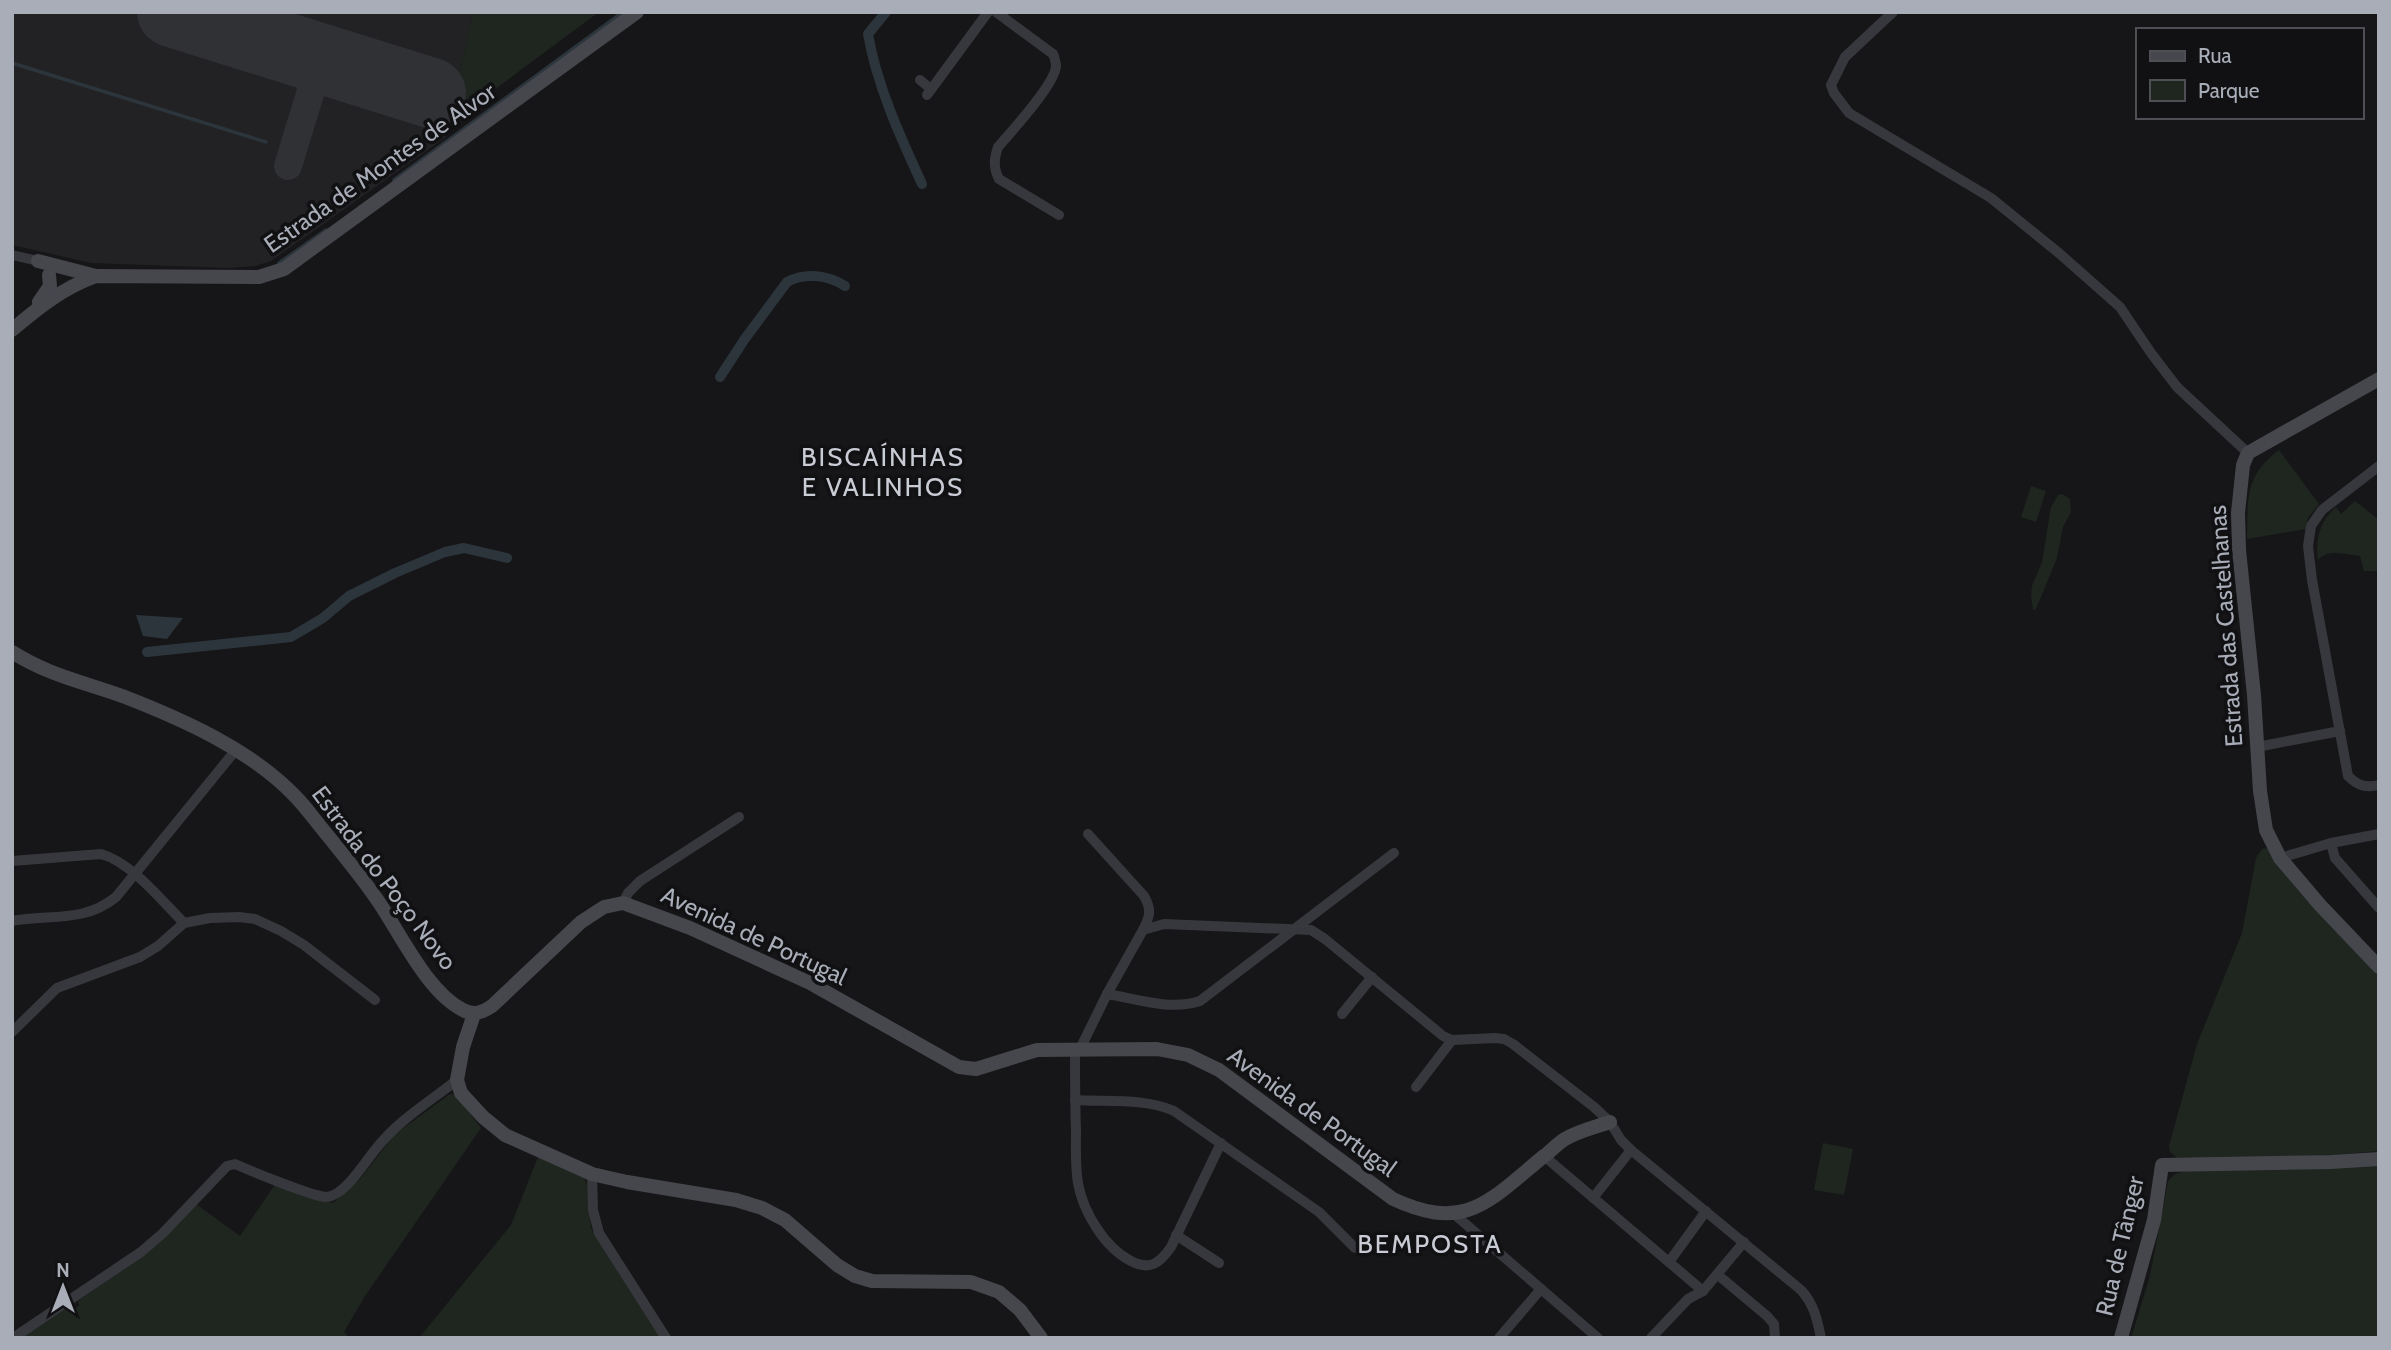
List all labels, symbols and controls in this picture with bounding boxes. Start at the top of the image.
legend [2136,28,2363,119]
text: Rua [2198,43,2232,68]
street label: Estrada de Montes de Alvor [258,76,501,259]
text: Parque [2198,78,2260,103]
district label: BISCAÍNHAS E VALINHOS [801,441,965,503]
street label: Estrada das Castelhanas [2203,504,2248,748]
street label: Estrada do Poço Novo [306,780,463,975]
street label: Avenida de Portugal [657,880,852,991]
street label: Avenida de Portugal [1222,1041,1403,1183]
street label: Rua de Tânger [2089,1173,2150,1319]
district label: BEMPOSTA [1357,1228,1503,1260]
north arrow [28,1252,98,1322]
text: N [56,1259,70,1282]

